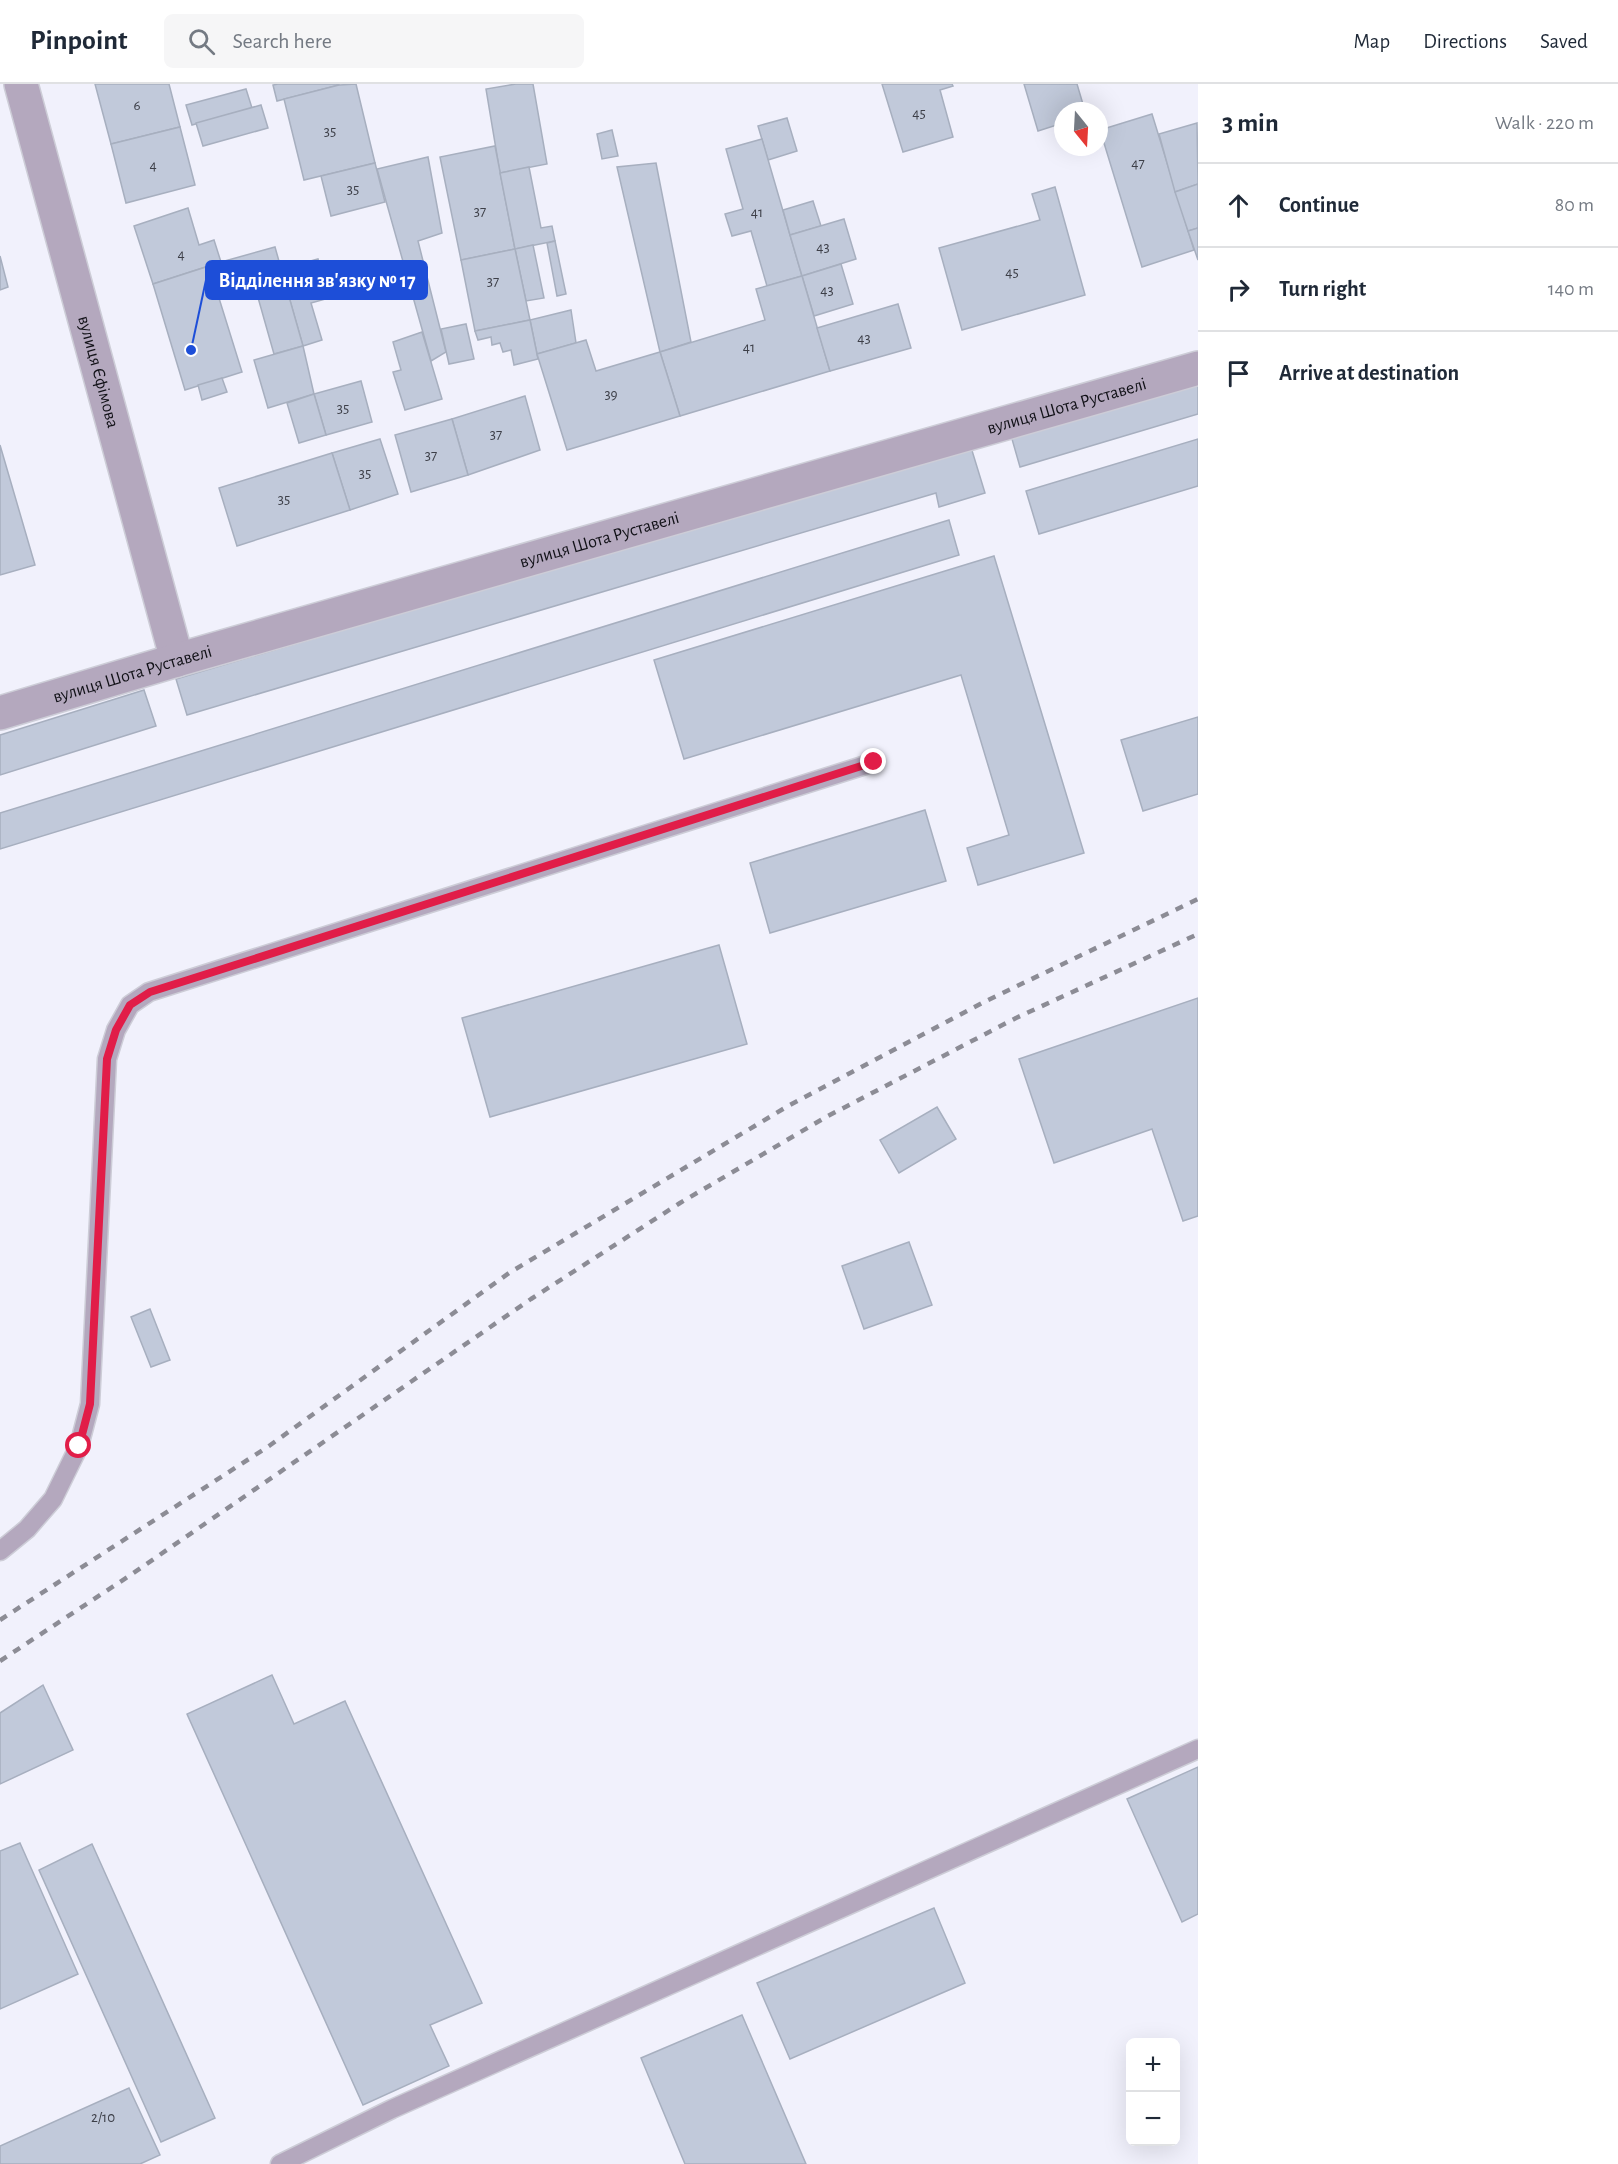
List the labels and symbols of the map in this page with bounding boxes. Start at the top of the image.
house number: 6 [133,98,141,113]
north arrow [1054,102,1108,156]
house number: 45 [912,106,926,121]
house number: 35 [324,124,336,139]
house number: 47 [1131,156,1145,171]
house number: 4 [149,158,157,173]
house number: 35 [347,182,359,197]
house number: 37 [474,204,486,219]
house number: 41 [751,205,763,220]
house number: 43 [816,240,830,255]
house number: 4 [177,247,185,262]
callout: Відділення зв'язку № 17 [206,261,427,299]
house number: 45 [1005,265,1019,280]
text: Відділення зв'язку № 17 [218,271,416,291]
house number: 37 [487,274,499,289]
house number: 43 [820,283,834,298]
street label: вулиця Єфімова [74,314,122,430]
house number: 43 [857,331,871,346]
house number: 41 [743,340,755,355]
street label: вулиця Шота Руставелі [985,375,1149,438]
house number: 39 [604,387,618,402]
house number: 35 [337,401,349,416]
house number: 37 [490,427,502,442]
house number: 37 [425,448,437,463]
house number: 35 [359,466,371,481]
house number: 35 [278,492,290,507]
street label: вулиця Шота Руставелі [518,509,681,572]
street label: вулиця Шота Руставелі [51,642,214,707]
route end [860,748,886,774]
route start [65,1432,91,1458]
house number: 2/10 [91,2110,115,2125]

